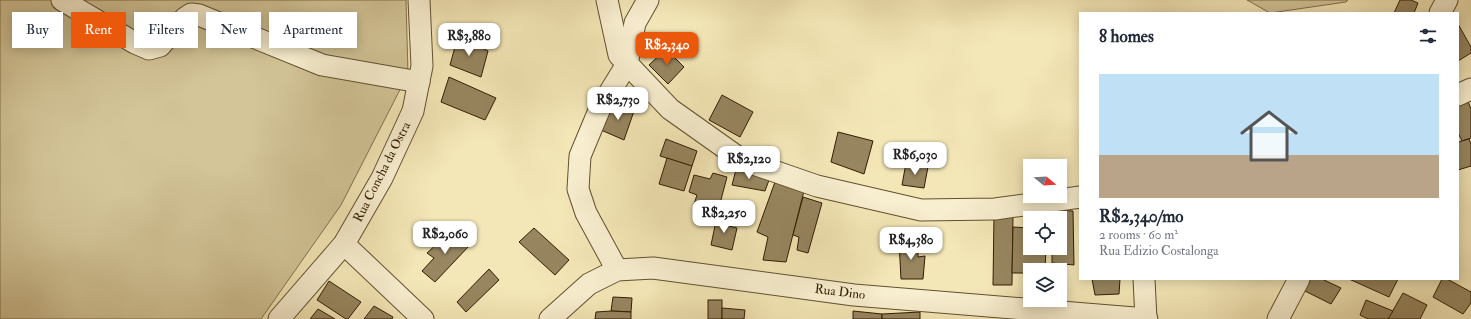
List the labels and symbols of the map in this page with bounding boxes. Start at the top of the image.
pin: R$3,880 [432,23,506,57]
pin: R$2,340 [630,32,704,66]
pin: R$2,730 [581,87,655,121]
street label: Rua Concha da Ostra [350,119,415,225]
pin: R$6,030 [878,142,952,176]
pin: R$2,120 [712,146,786,180]
north arrow [1023,159,1067,203]
pin: R$2,250 [687,200,761,234]
pin: R$2,060 [408,221,482,255]
pin: R$4,380 [874,227,948,261]
street label: Rua Dino [814,281,866,303]

